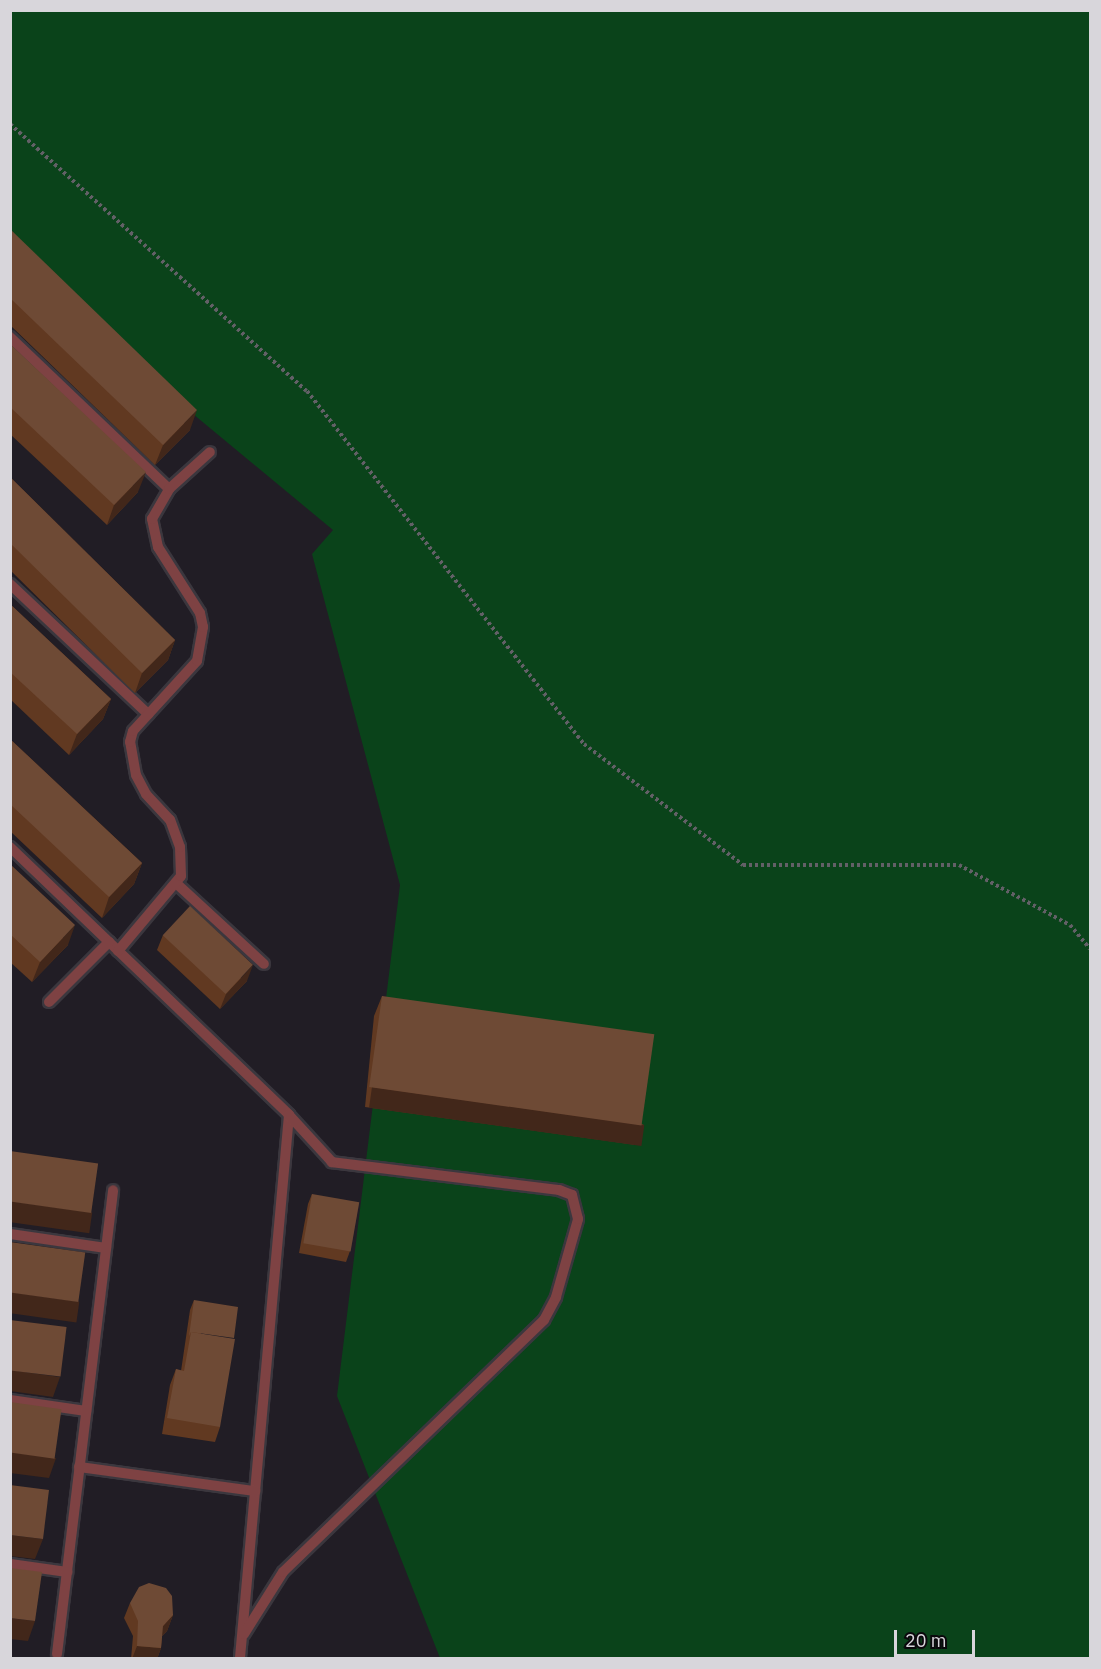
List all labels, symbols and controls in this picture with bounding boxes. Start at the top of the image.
scale bar [897,1618,978,1656]
text: 20 m [905,1629,947,1652]

